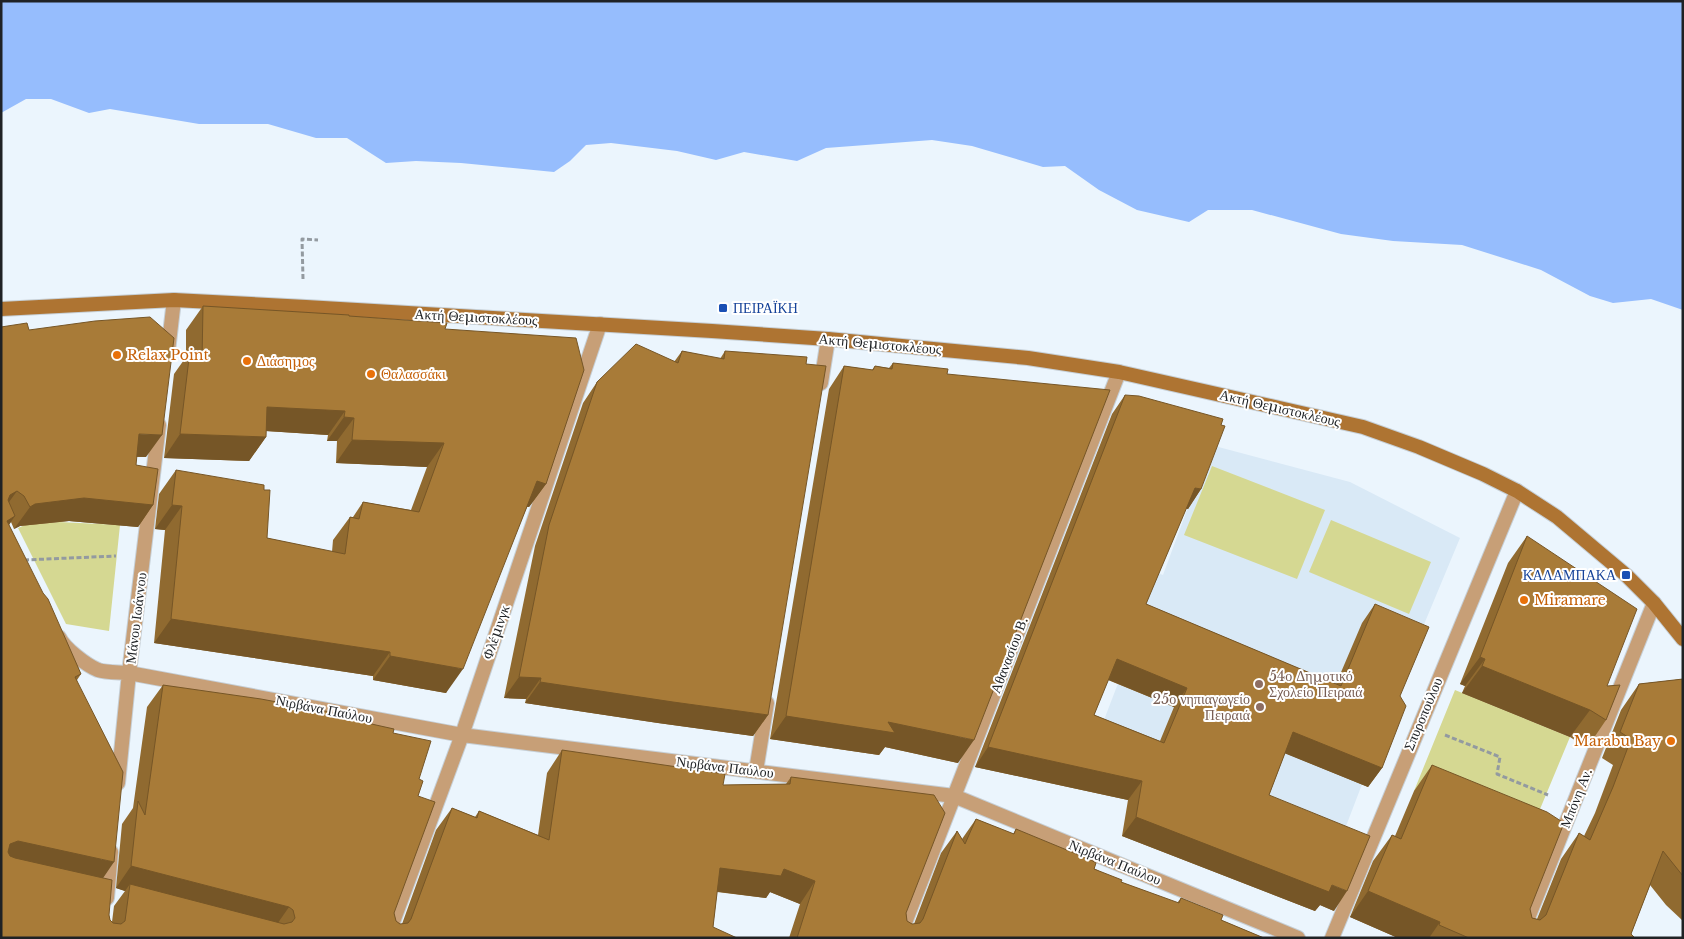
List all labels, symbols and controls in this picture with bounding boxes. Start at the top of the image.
place label: ΠΕΙΡΑΪΚΗ [733,299,798,317]
marker: ΠΕΙΡΑΪΚΗ [717,302,729,314]
street label: Ακτή Θεμιστοκλέους [414,305,539,329]
street label: Ακτή Θεμιστοκλέους [818,330,943,358]
place label: Relax Point [127,346,209,364]
marker: Relax Point [111,349,123,361]
place label: Διάσημος [257,352,315,370]
marker: Διάσημος [241,355,253,367]
place label: Θαλασσάκι [381,365,446,383]
marker: Θαλασσάκι [365,368,377,380]
street label: Ακτή Θεμιστοκλέους [1218,385,1343,431]
place label: ΚΑΛΑΜΠΑΚΑ [1523,566,1617,584]
marker: ΚΑΛΑΜΠΑΚΑ [1620,569,1632,581]
street label: Μάνου Ιωάννου [121,571,151,665]
place label: Miramare [1534,591,1606,609]
marker: Miramare [1518,594,1530,606]
street label: Φλέμινγκ [478,602,514,662]
street label: Αθανασίου Β. [986,614,1032,696]
place label: 54ο Δημοτικό Σχολείο Πειραιά [1269,667,1363,701]
street label: Σπυροπούλου [1400,675,1447,753]
marker: 54ο Δημοτικό Σχολείο Πειραιά [1253,678,1265,690]
place label: 25ο νηπιαγωγείο Πειραιά [1153,690,1251,724]
street label: Νιρβάνα Παύλου [274,691,374,727]
marker: 25ο νηπιαγωγείο Πειραιά [1254,701,1266,713]
place label: Marabu Bay [1574,732,1661,750]
marker: Marabu Bay [1665,735,1677,747]
street label: Νιρβάνα Παύλου [675,752,775,782]
street label: Μπόνη Αν. [1556,765,1596,831]
street label: Νιρβάνα Παύλου [1066,835,1164,889]

